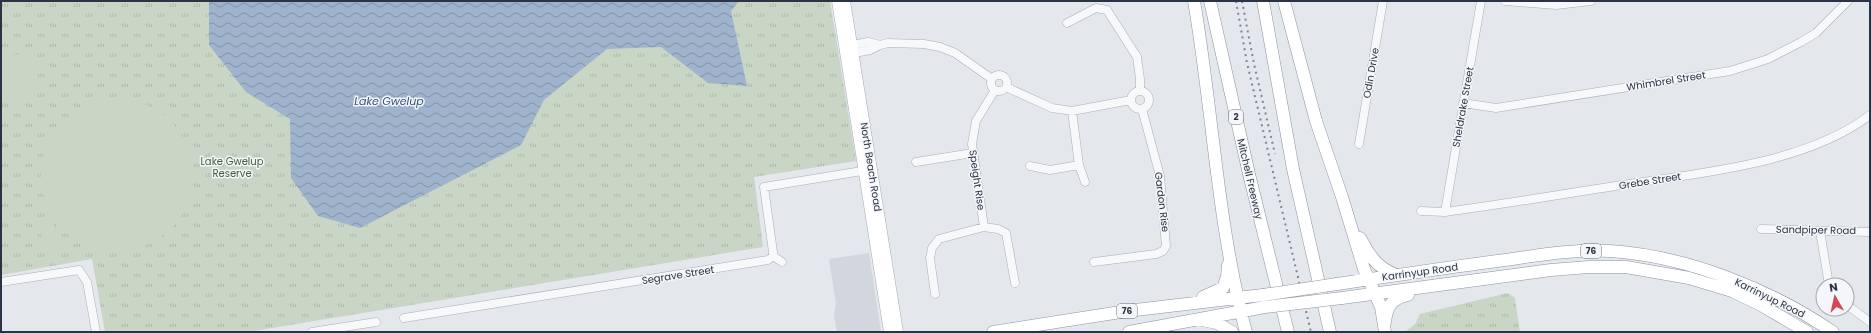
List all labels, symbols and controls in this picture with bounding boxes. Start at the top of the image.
street label: Odin Drive [1359,46,1383,100]
street label: Sheldrake Street [1449,65,1478,148]
street label: Whimbrel Street [1625,67,1707,95]
water label: Lake Gwelup [354,93,424,109]
road number: 2 [1229,110,1243,124]
street label: North Beach Road [857,121,885,213]
street label: Mitchell Freeway [1233,137,1267,221]
street label: Speight Rise [965,149,989,211]
park label: Lake Gwelup Reserve [201,154,264,181]
street label: Grebe Street [1618,169,1682,193]
street label: Gardon Rise [1151,171,1173,233]
street label: Sandpiper Road [1776,222,1856,238]
road number: 76 [1581,244,1601,258]
street label: Karrinyup Road [1381,259,1459,285]
street label: Segrave Street [641,262,716,288]
street label: Karrinyup Road [1732,274,1808,322]
north arrow [1815,277,1855,317]
text: N [1828,279,1839,296]
road number: 76 [1117,304,1137,318]

